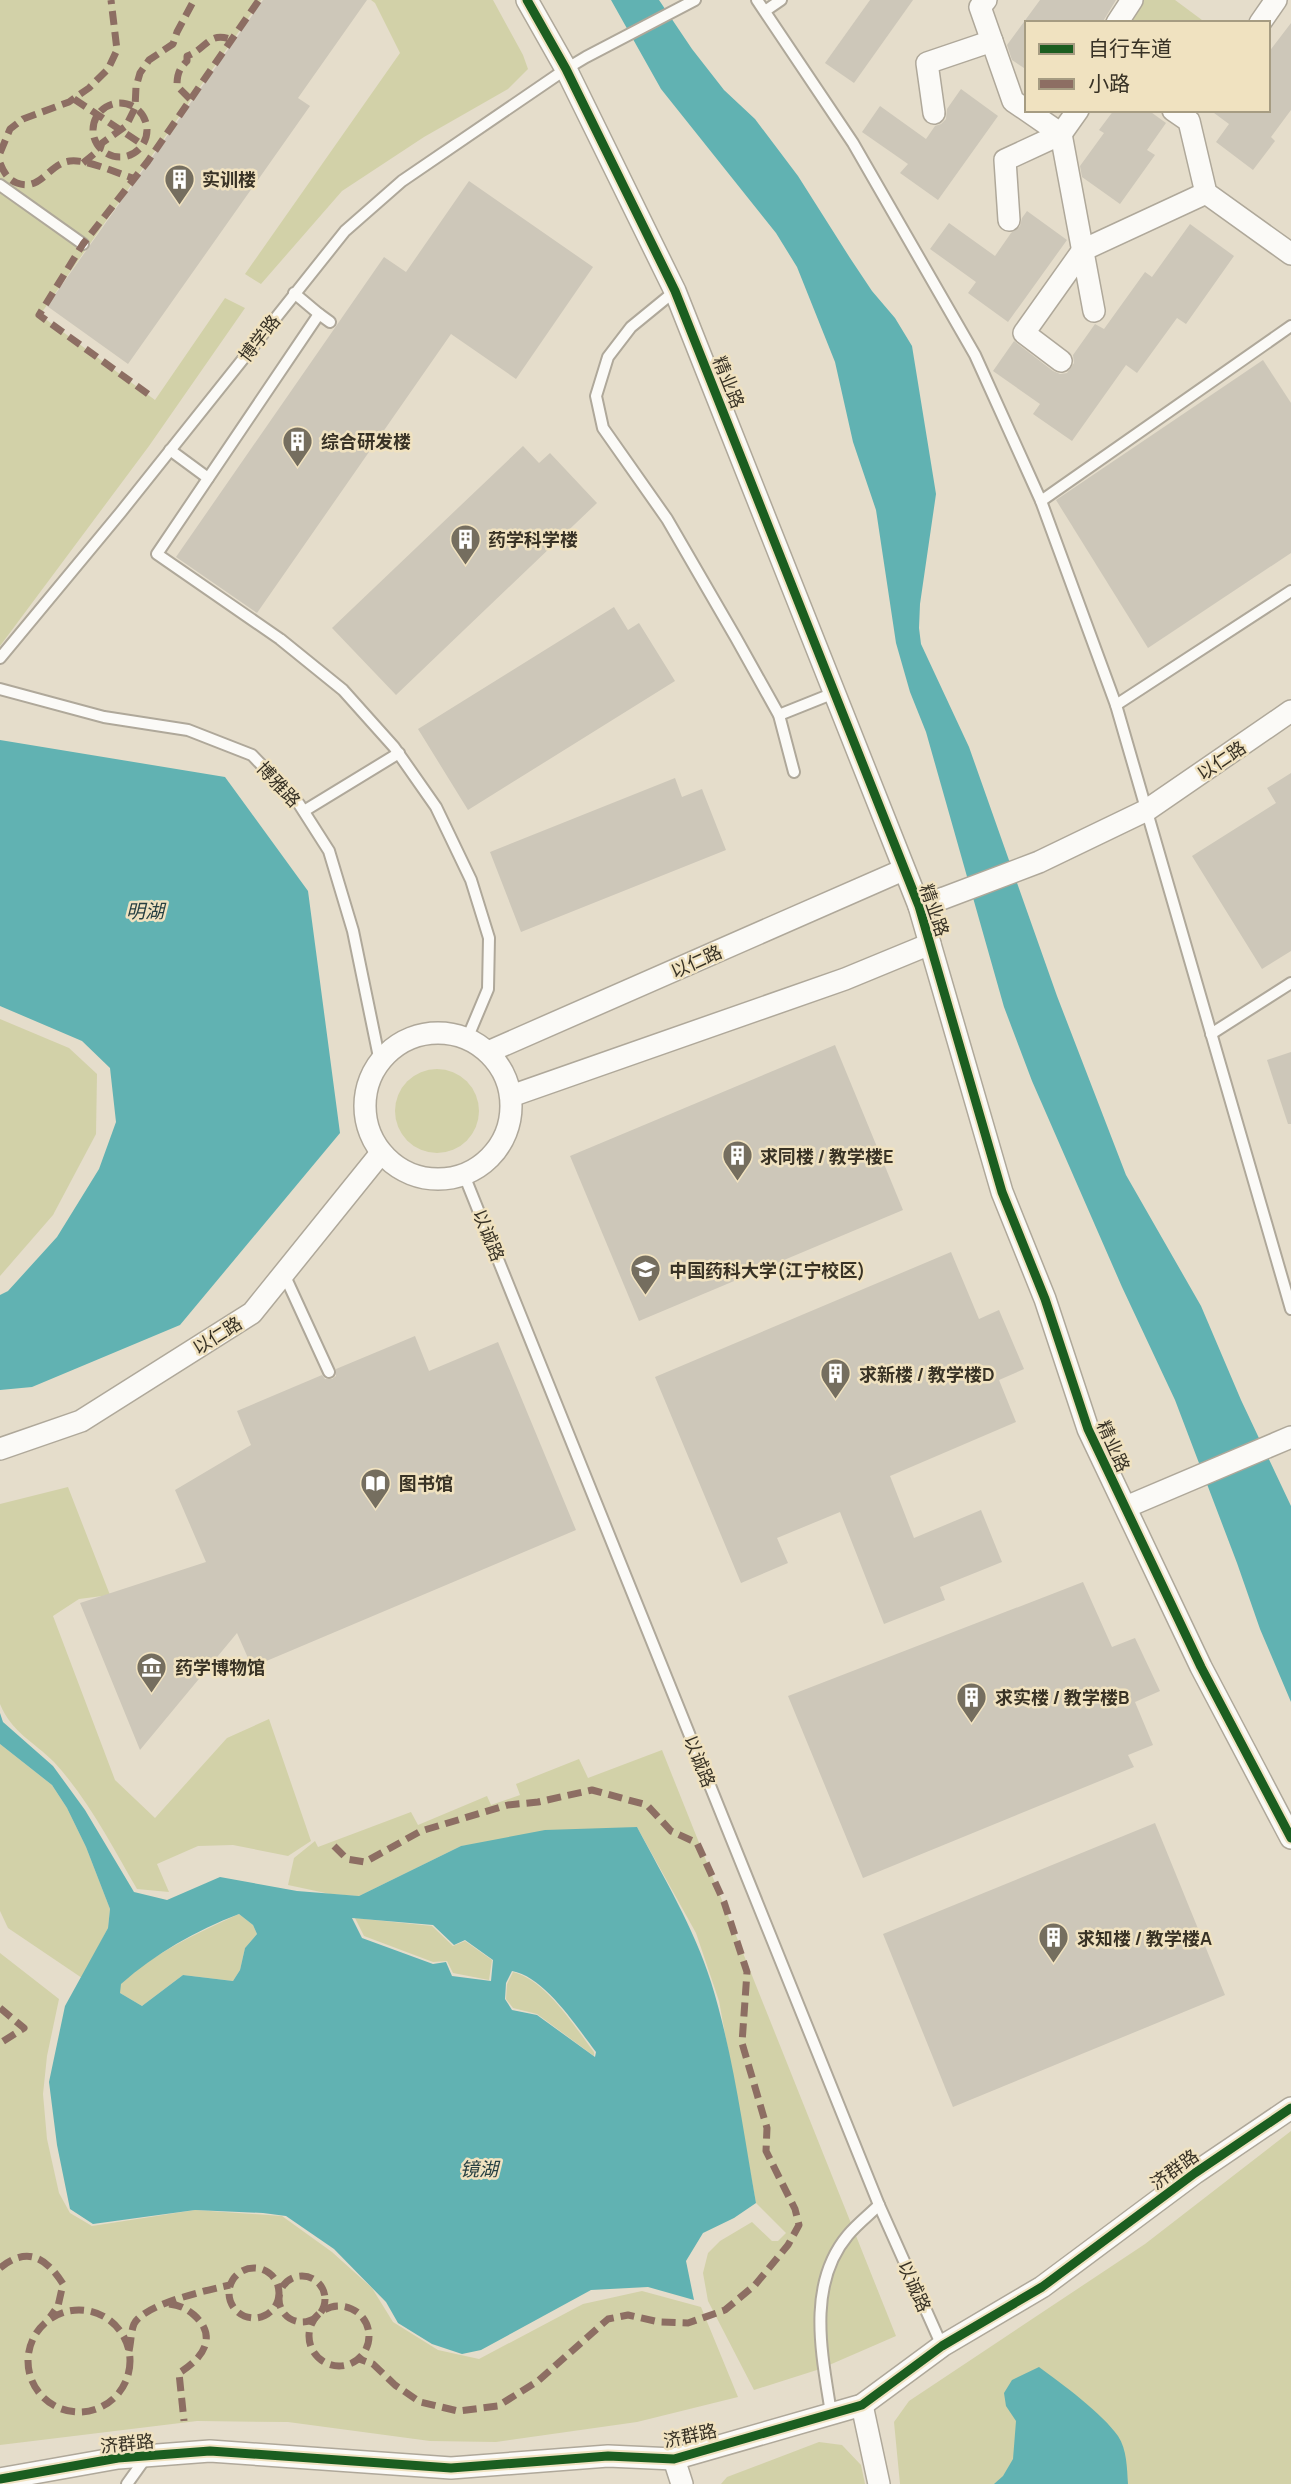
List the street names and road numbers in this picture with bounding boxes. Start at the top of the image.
street label: 博学路 [233,309,285,367]
street label: 精业路 [708,352,750,412]
street label: 以仁路 [1192,735,1250,785]
street label: 博雅路 [252,756,306,812]
street label: 精业路 [915,881,955,939]
street label: 以仁路 [666,939,726,983]
street label: 以诚路 [468,1205,510,1265]
street label: 以仁路 [188,1311,246,1359]
street label: 精业路 [1092,1416,1136,1476]
street label: 以诚路 [679,1731,721,1791]
street label: 济群路 [1145,2143,1203,2195]
street label: 以诚路 [893,2256,937,2316]
street label: 济群路 [661,2418,719,2452]
street label: 济群路 [99,2428,155,2458]

